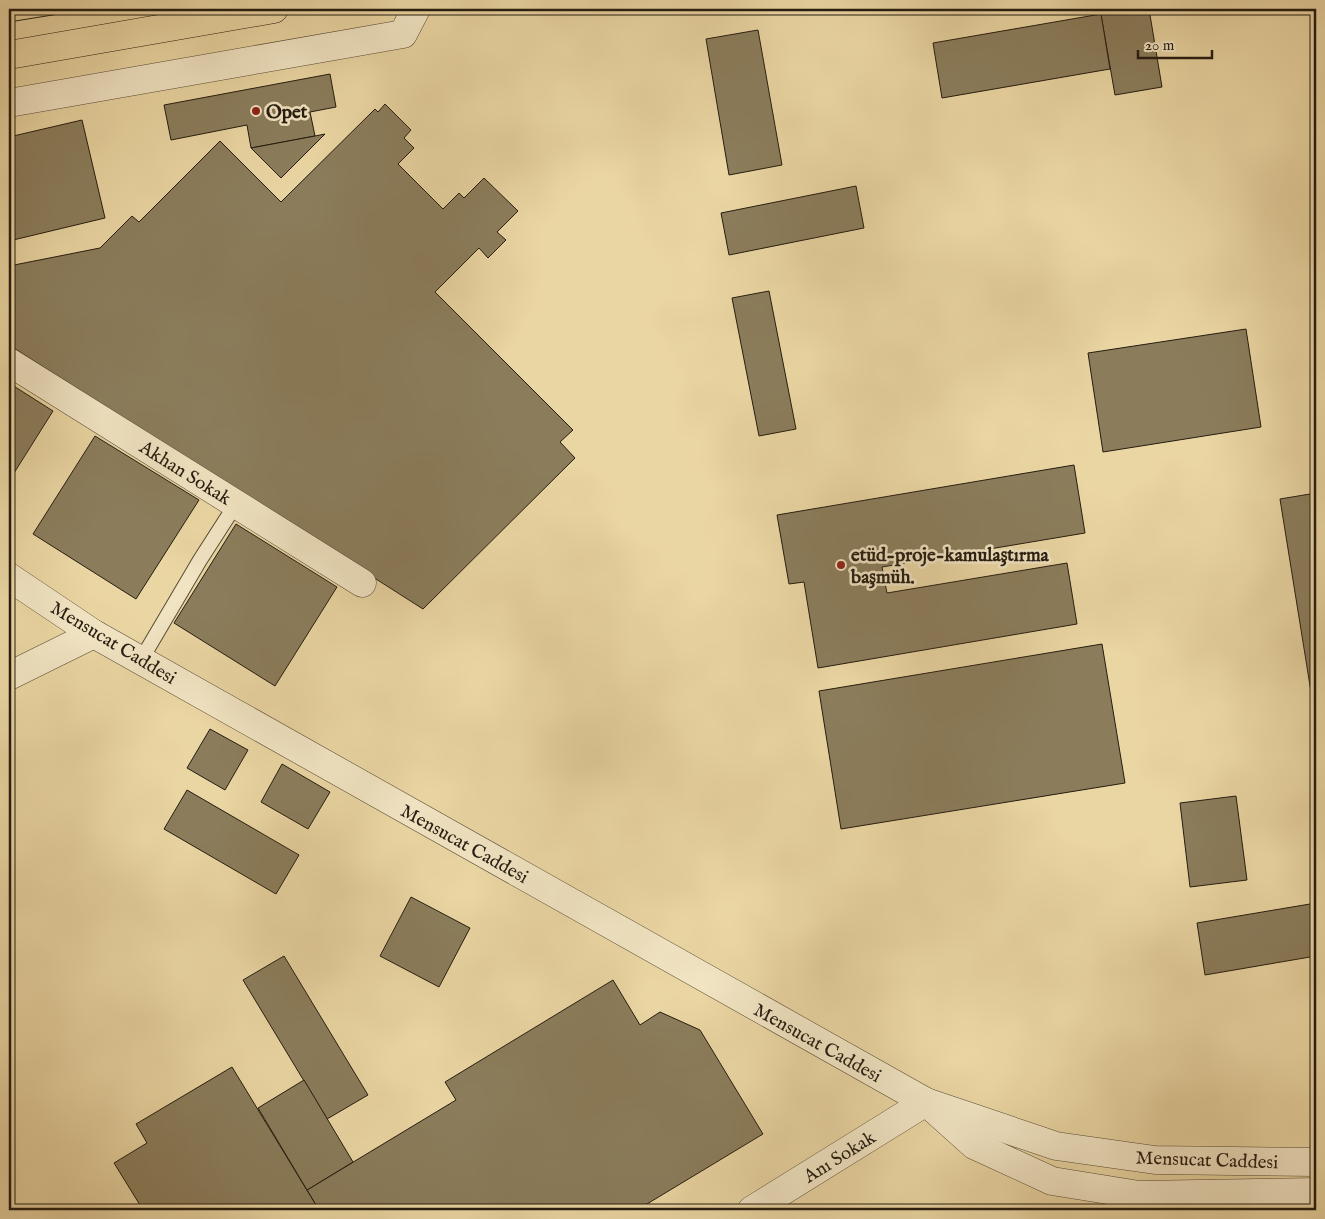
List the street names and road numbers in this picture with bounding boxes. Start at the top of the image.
street label: Akhan Sokak [134,435,236,512]
street label: Mensucat Caddesi [46,597,180,691]
street label: Mensucat Caddesi [396,800,532,890]
street label: Mensucat Caddesi [749,999,885,1089]
street label: Anı Sokak [799,1126,881,1190]
street label: Mensucat Caddesi [1135,1147,1279,1175]

